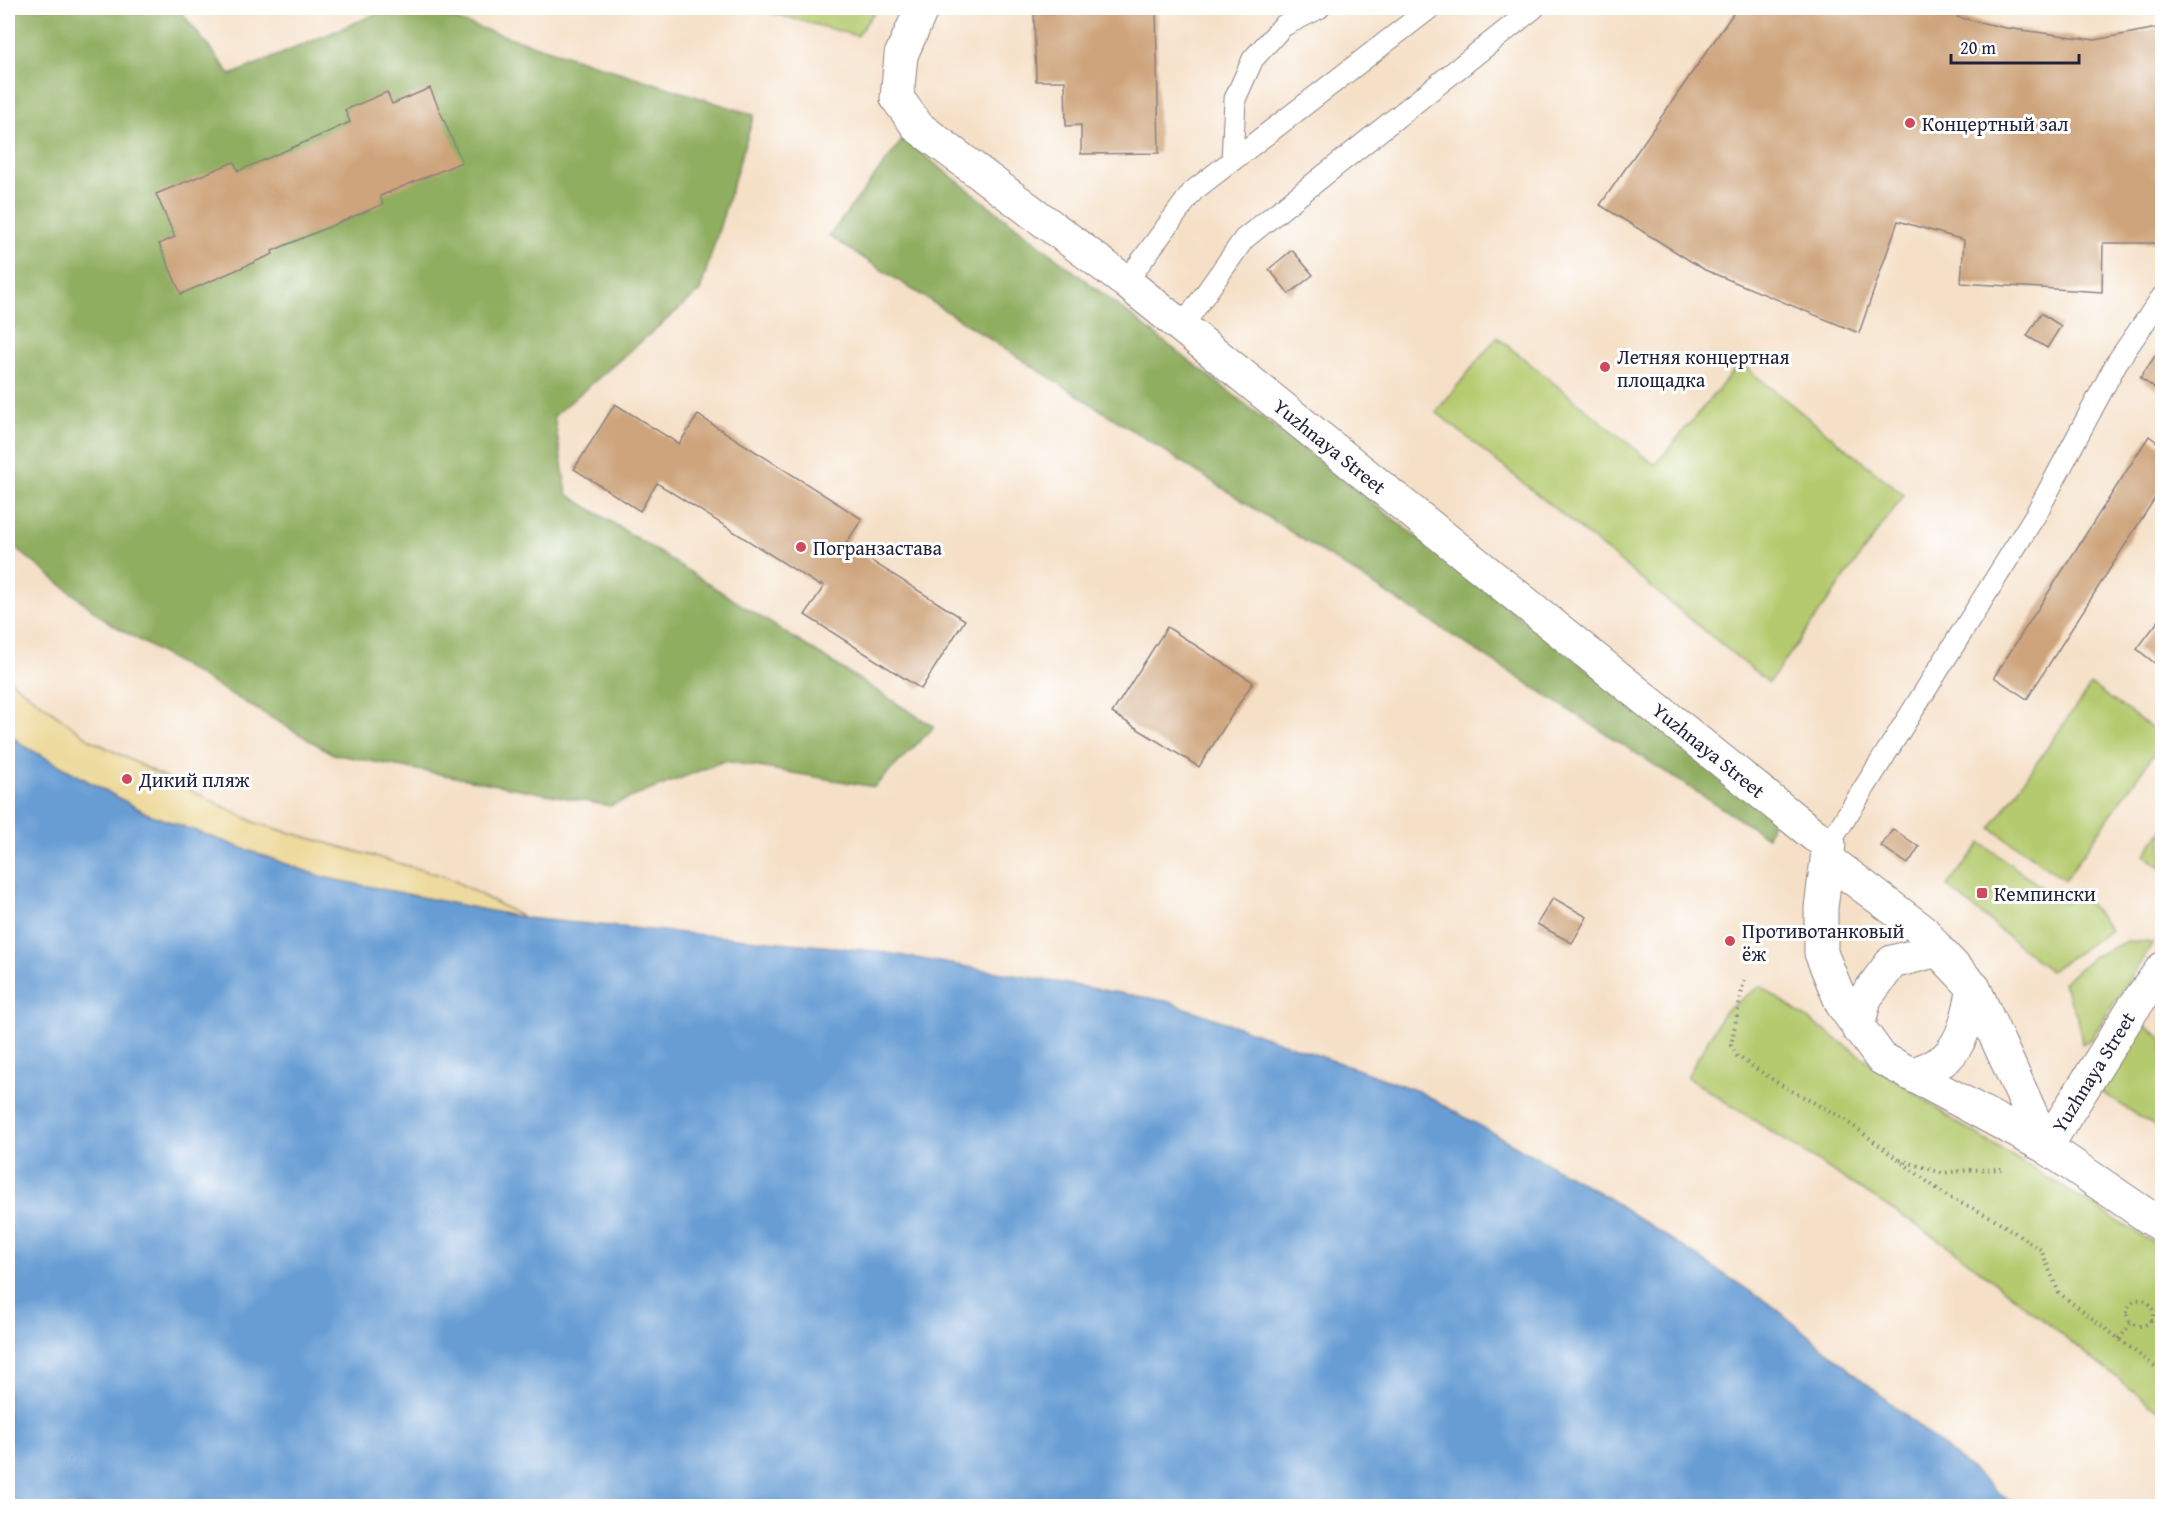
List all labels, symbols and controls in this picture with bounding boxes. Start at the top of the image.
scale bar [1951,27,2078,65]
text: 20 m [1960,34,1996,61]
place label: Концертный зал [1922,109,2068,138]
marker: Концертный зал [1903,116,1917,130]
place label: Летняя концертная площадка [1617,342,1790,394]
marker: Летняя концертная площадка [1598,360,1612,374]
street label: Yuzhnaya Street [1267,391,1393,501]
place label: Погранзастава [813,533,942,562]
marker: Погранзастава [794,540,808,554]
street label: Yuzhnaya Street [1646,695,1772,805]
place label: Дикий пляж [138,765,250,794]
marker: Дикий пляж [120,772,134,786]
place label: Кемпински [1994,879,2096,908]
marker: Кемпински [1975,886,1989,900]
place label: Противотанковый ёж [1742,916,1905,968]
marker: Противотанковый ёж [1723,934,1737,948]
street label: Yuzhnaya Street [2044,1006,2142,1138]

